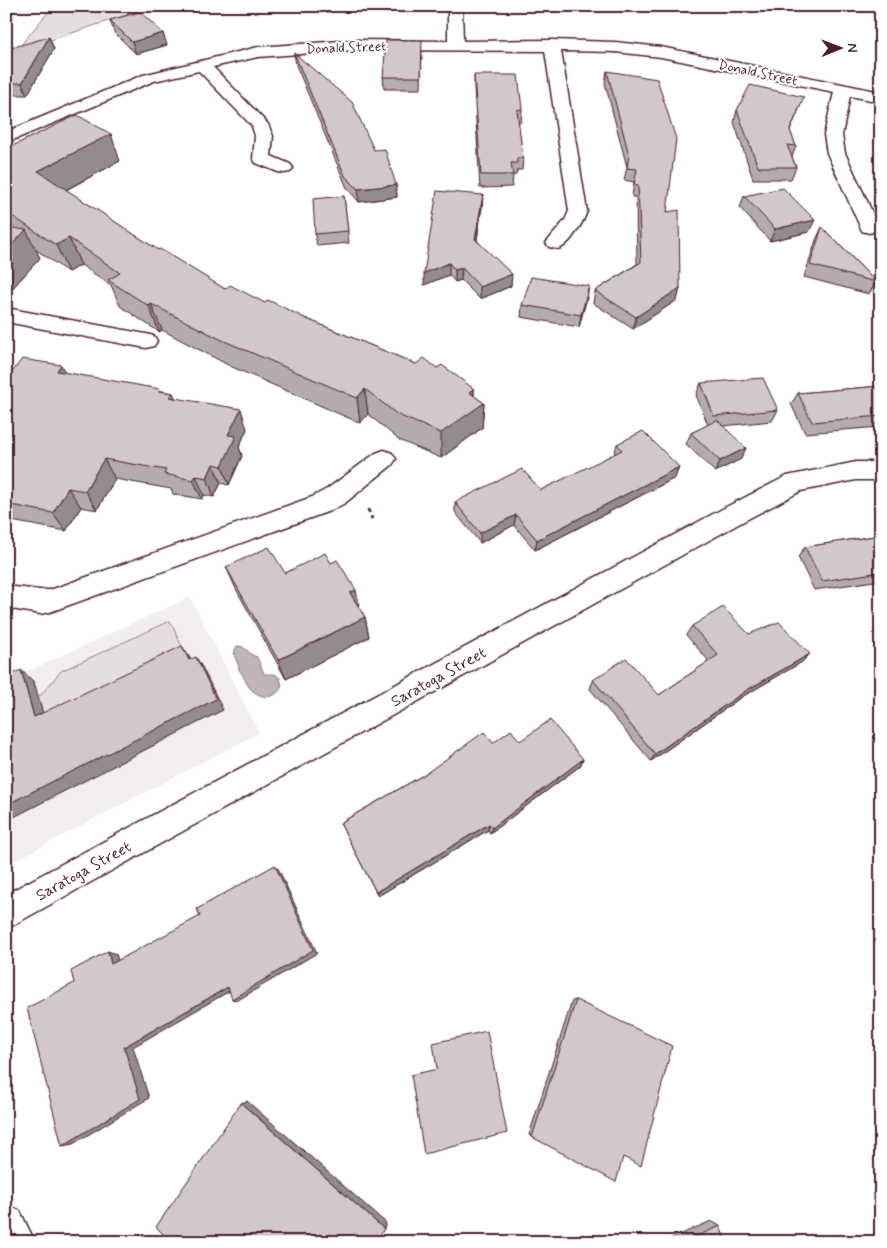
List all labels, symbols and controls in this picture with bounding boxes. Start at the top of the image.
north arrow [814,22,864,72]
street label: Donald Street [305,38,387,58]
text: N [843,43,861,53]
street label: Donald Street [716,56,799,90]
street label: Saratoga Street [387,642,490,712]
street label: Saratoga Street [32,836,135,906]

